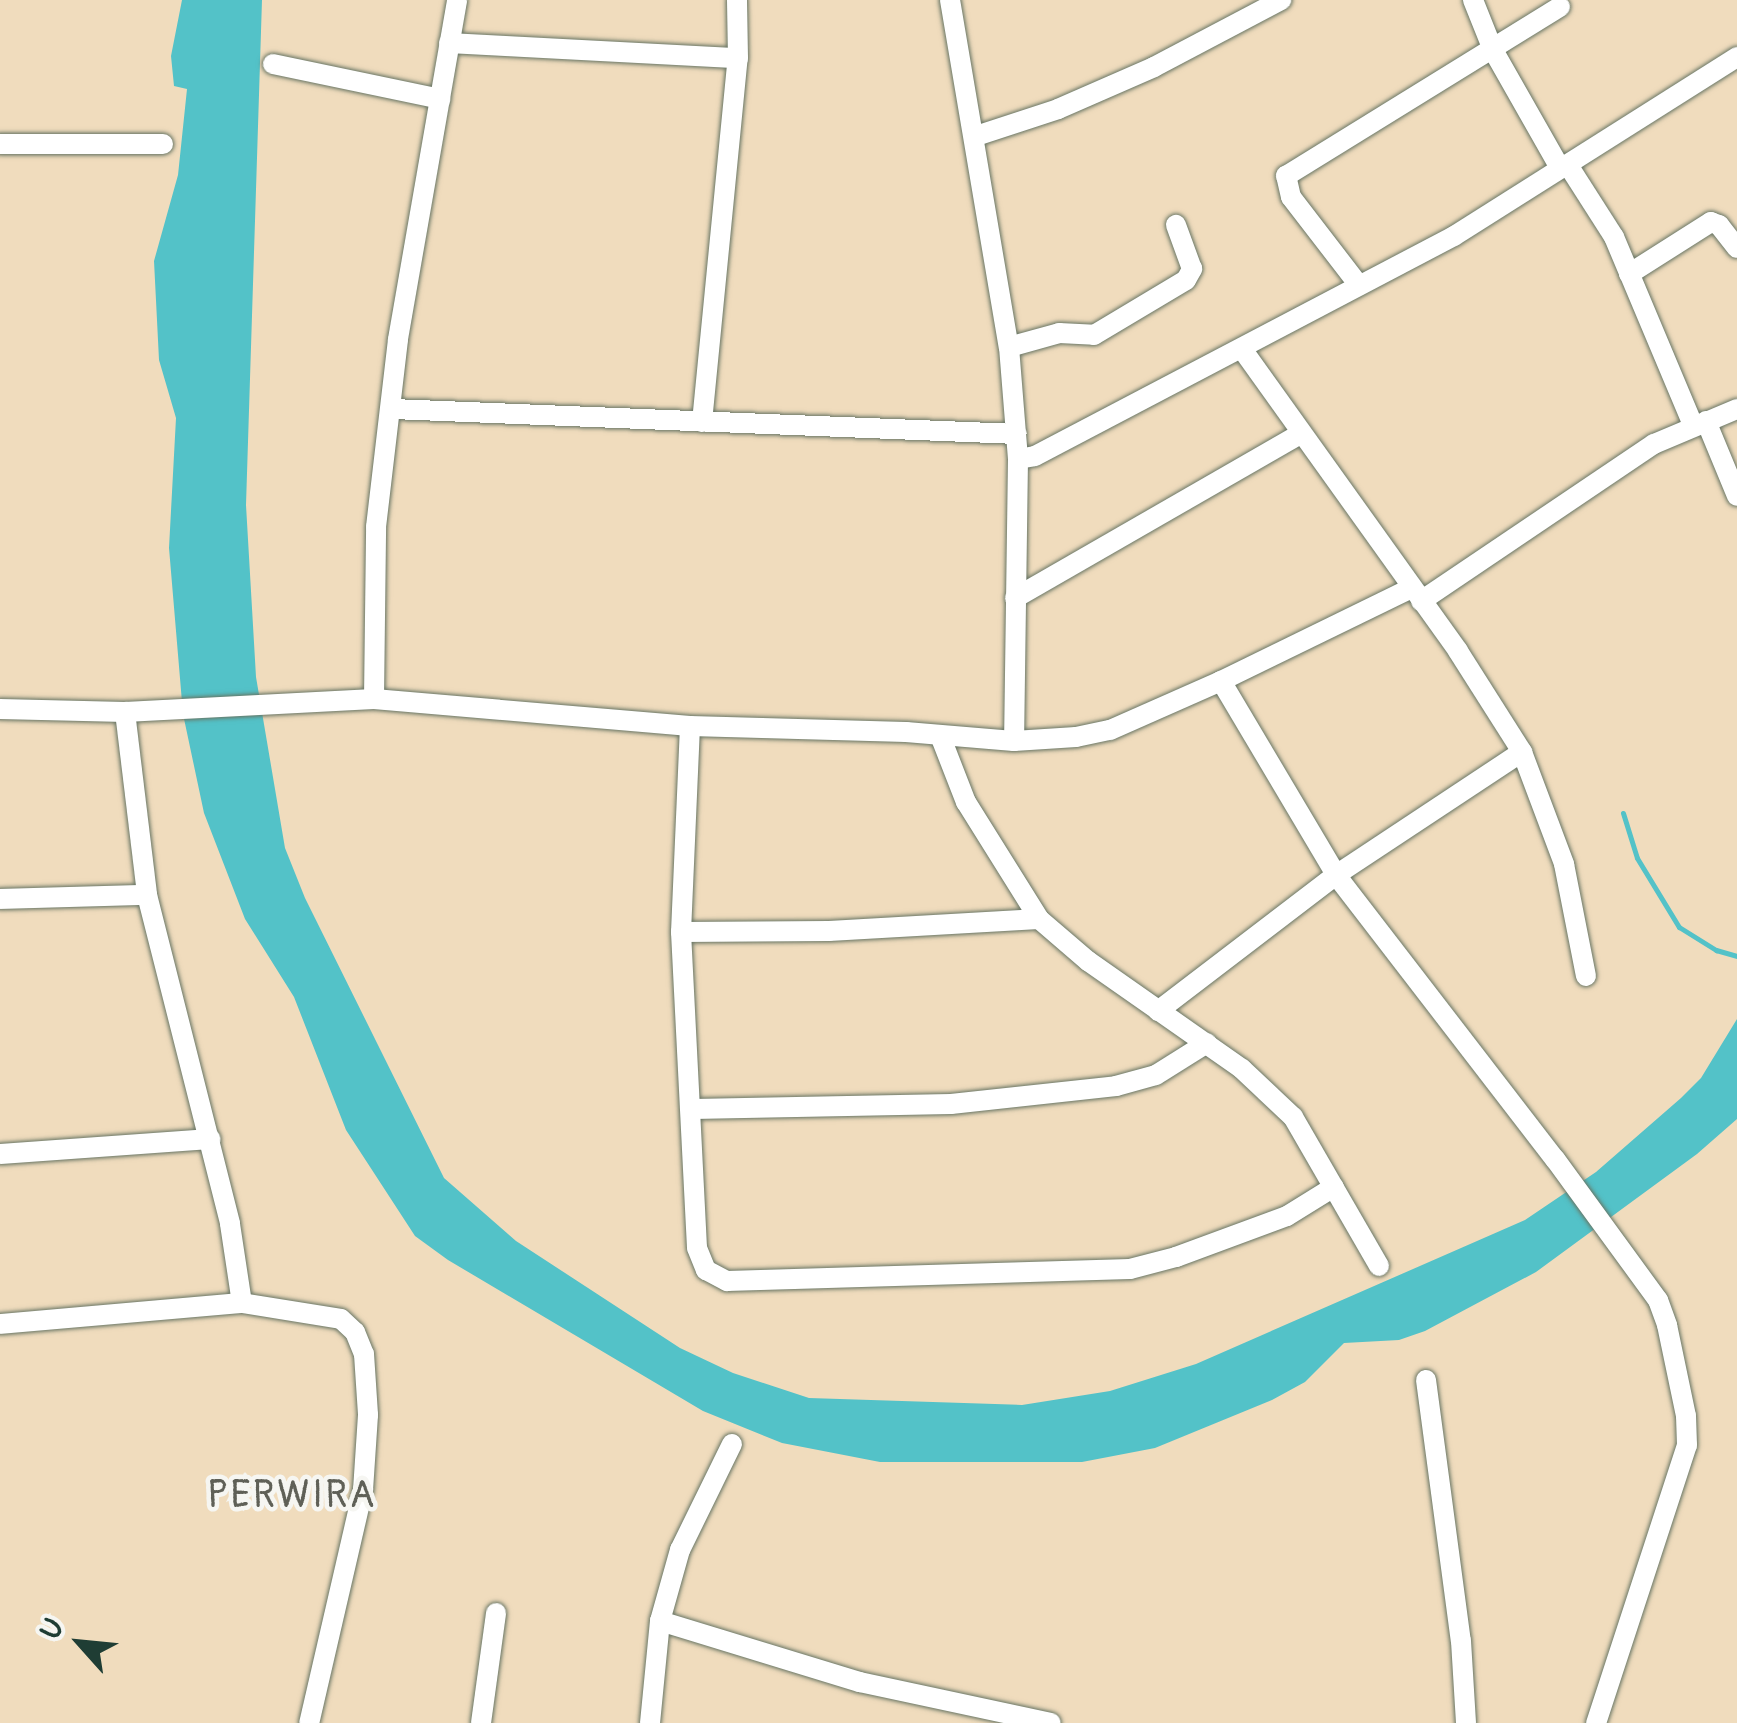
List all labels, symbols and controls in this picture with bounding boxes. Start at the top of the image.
district label: PERWIRA [207,1473,377,1519]
north arrow [30,1593,130,1693]
text: U [33,1613,73,1645]

